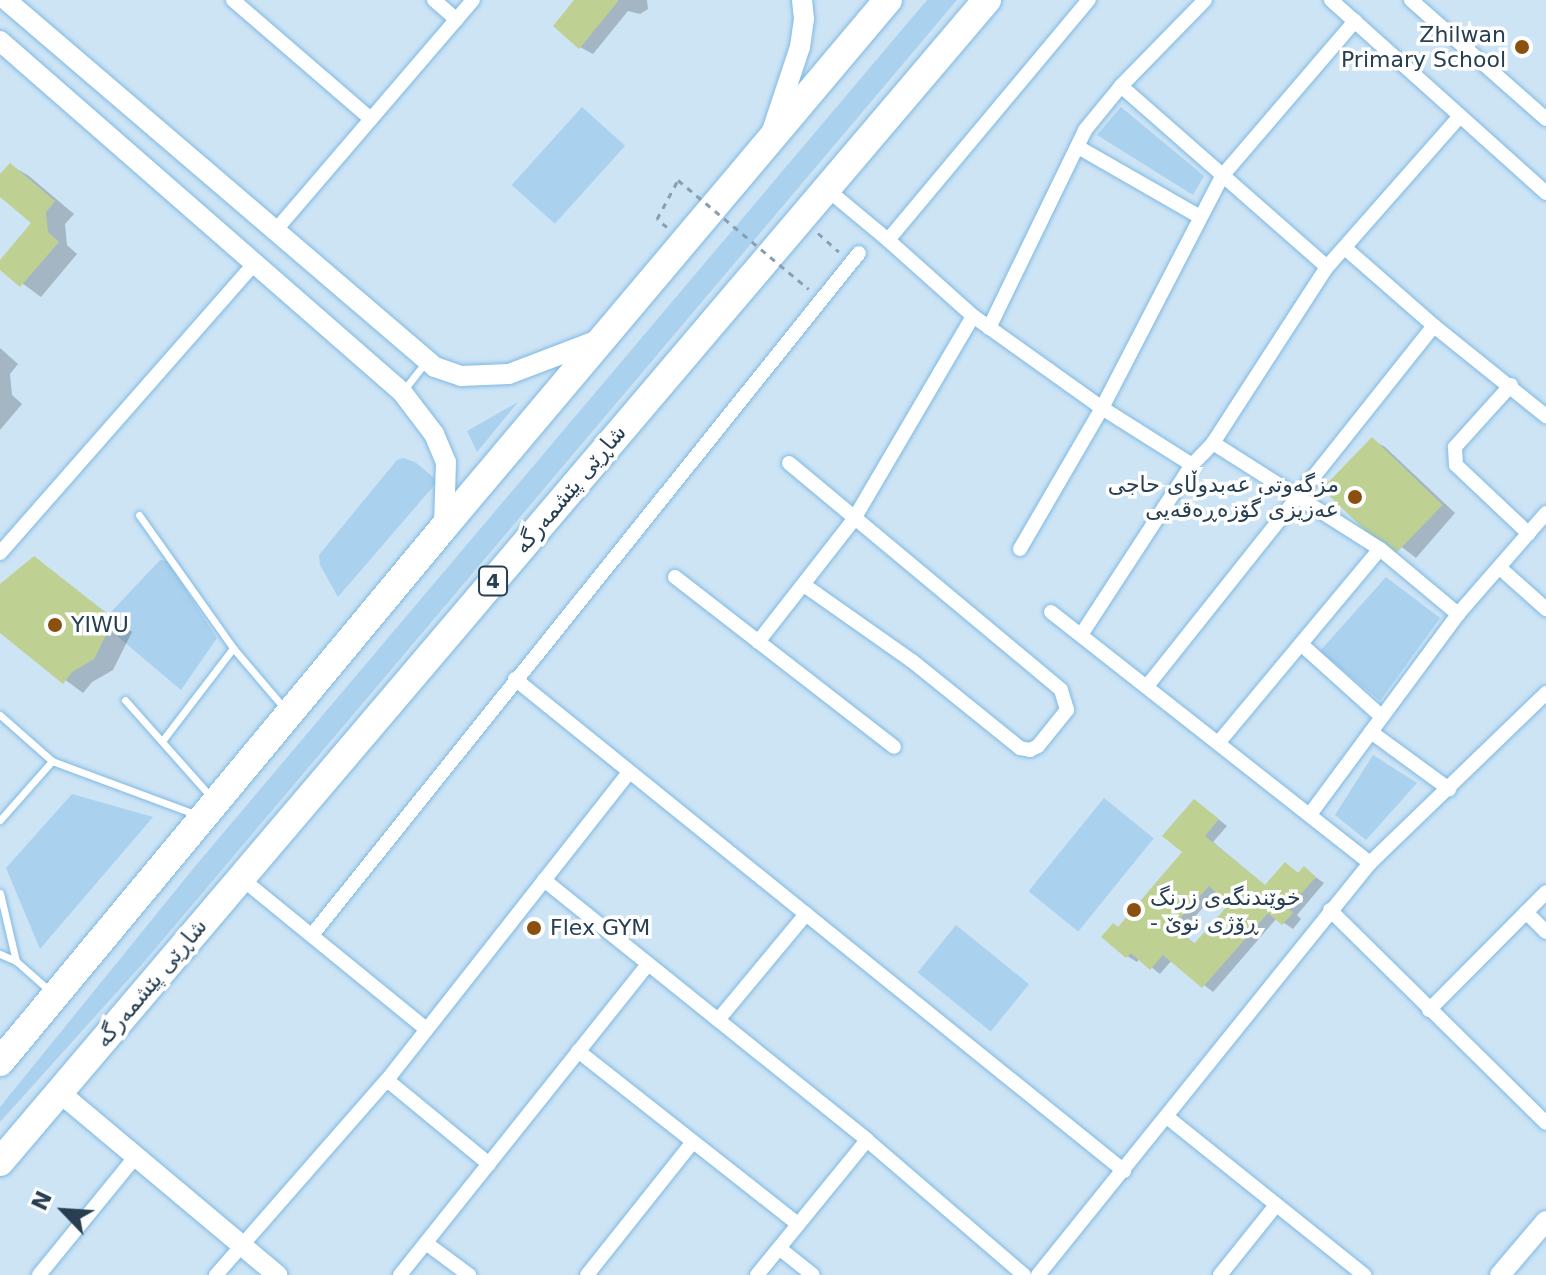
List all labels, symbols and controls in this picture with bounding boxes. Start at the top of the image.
place label: Zhilwan Primary School [1341,21,1506,72]
marker: Zhilwan Primary School [1513,38,1531,56]
street label: شاڕێی پێشمەرگە [509,419,631,559]
place label: مزگەوتی عەبدوڵای حاجی عەزیزی گۆزەڕەقەیی [1108,471,1339,522]
marker: مزگەوتی عەبدوڵای حاجی عەزیزی گۆزەڕەقەیی [1346,488,1364,506]
road number: 4 [477,565,509,597]
place label: YIWU [71,612,129,638]
marker: YIWU [46,616,64,634]
place label: خوێندنگەی زرنگ - ڕۆژی نوێ [1150,884,1301,936]
marker: خوێندنگەی زرنگ - ڕۆژی نوێ [1125,901,1143,919]
street label: شاڕێی پێشمەرگە [90,913,212,1053]
place label: Flex GYM [550,915,650,941]
marker: Flex GYM [525,919,543,937]
north arrow [24,1171,104,1251]
text: N [27,1187,57,1214]

